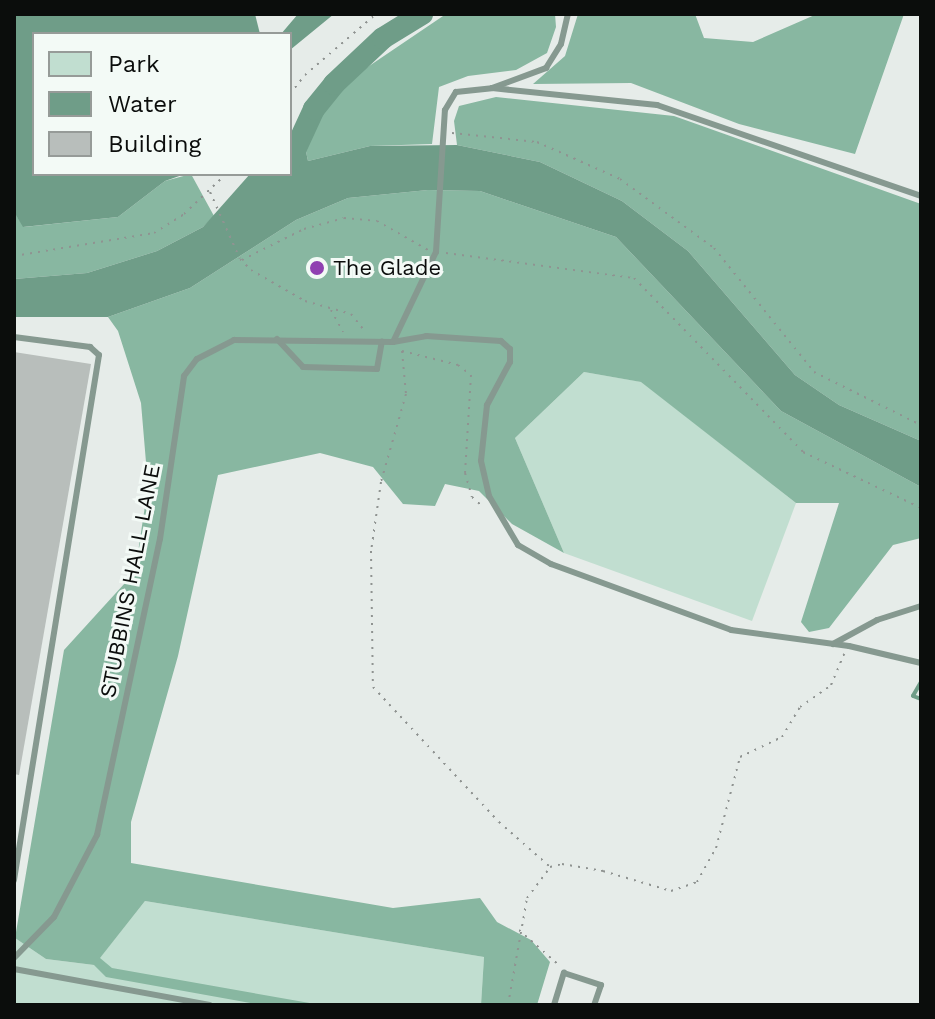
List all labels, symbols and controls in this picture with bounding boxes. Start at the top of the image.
legend [32,32,292,176]
text: Park [108,50,160,78]
text: Water [108,90,177,118]
text: Building [108,130,201,158]
place label: The Glade [333,255,441,281]
marker: The Glade [308,259,326,277]
street label: STUBBINS HALL LANE [94,462,166,700]

